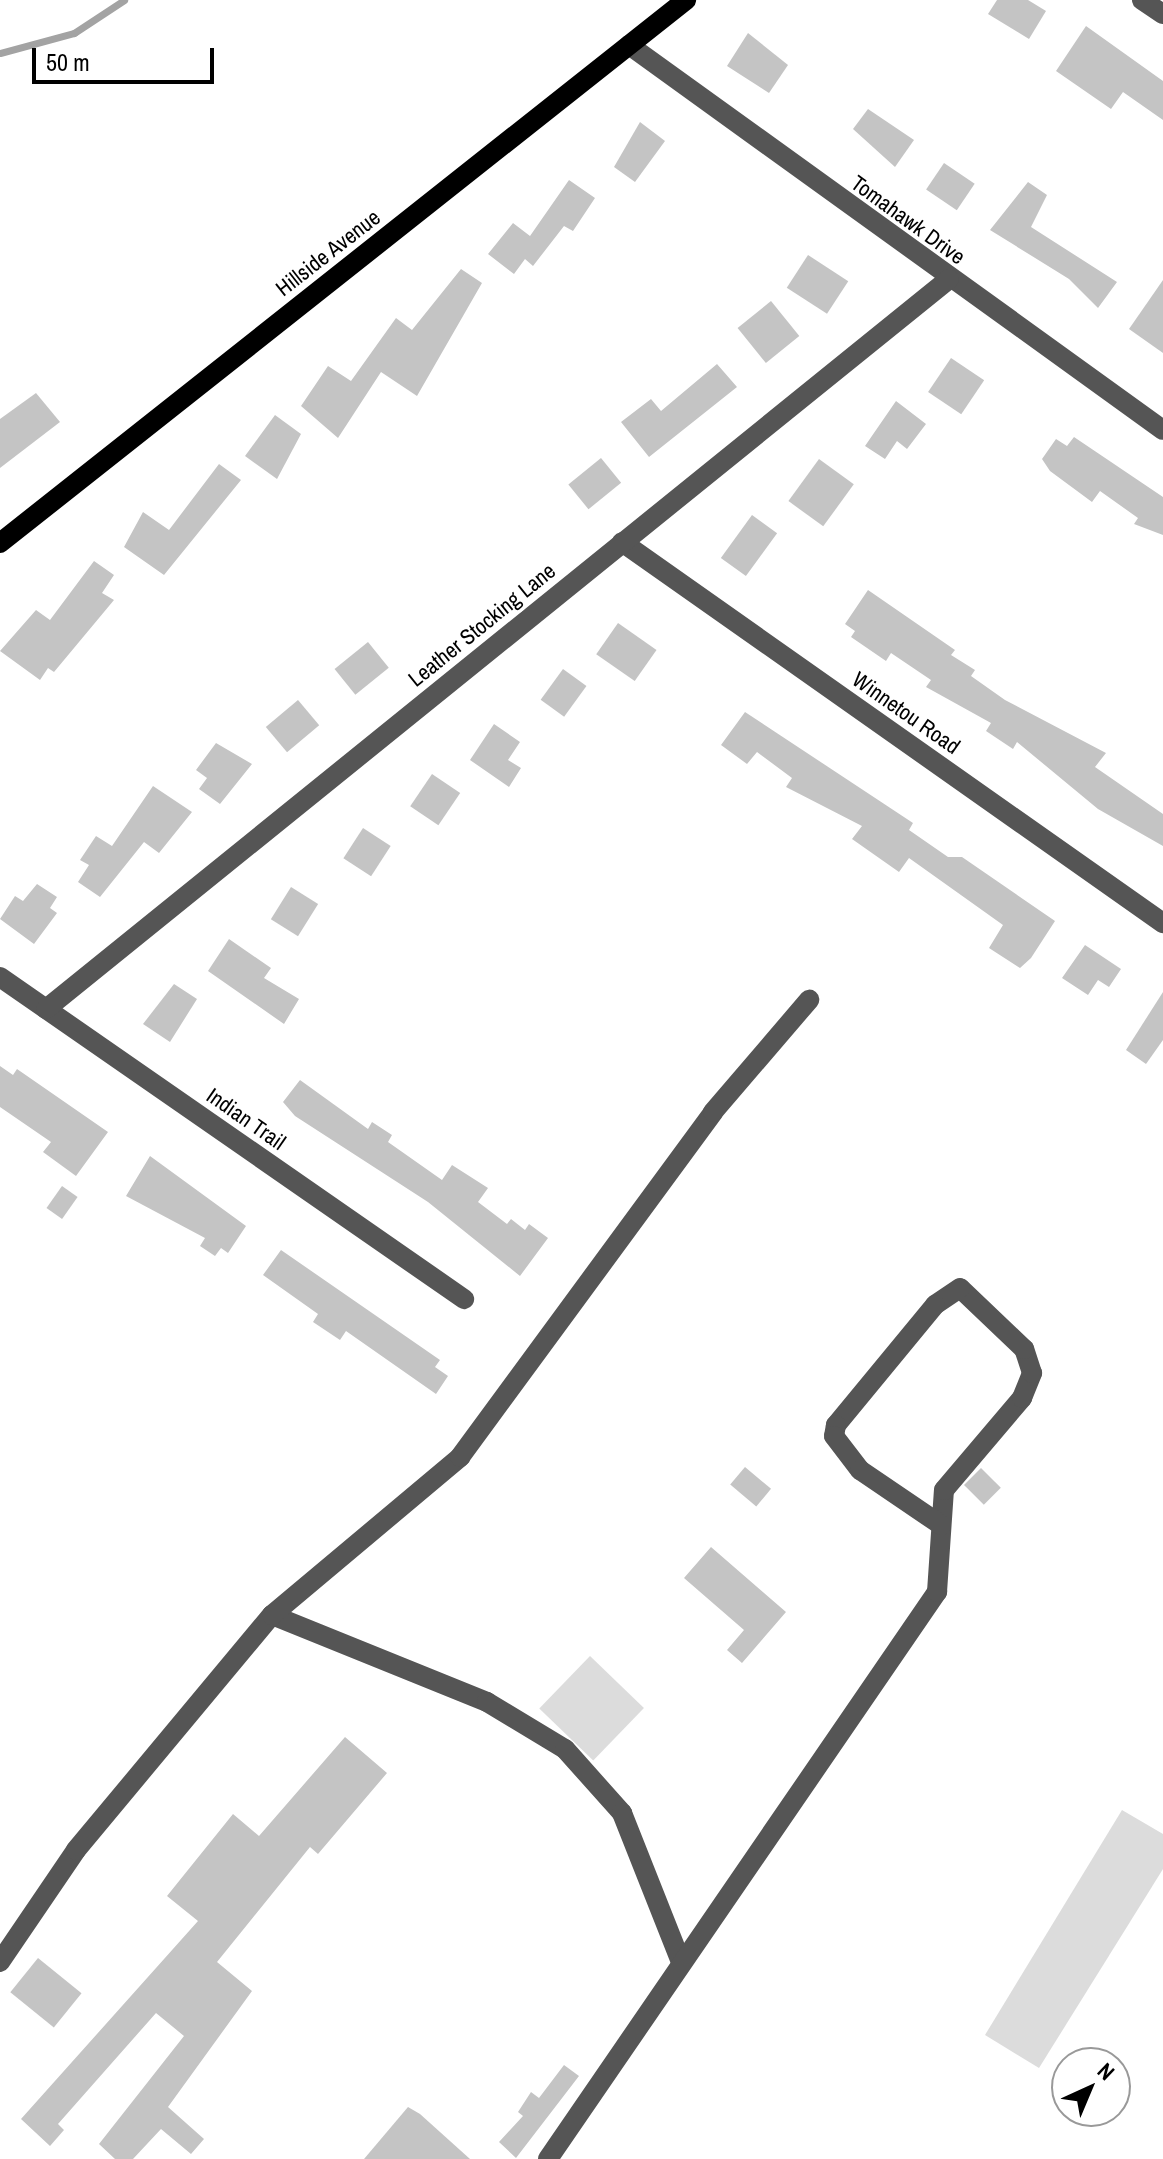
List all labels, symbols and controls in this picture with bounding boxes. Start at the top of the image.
scale bar [36,32,218,82]
text: 50 m [46,46,90,78]
street label: Tomahawk Drive [846,170,970,270]
street label: Hillside Avenue [270,204,386,302]
street label: Leather Stocking Lane [403,558,561,692]
street label: Winnetou Road [847,666,965,760]
street label: Indian Trail [201,1082,291,1156]
north arrow [1051,2047,1131,2127]
text: N [1091,2056,1121,2086]

